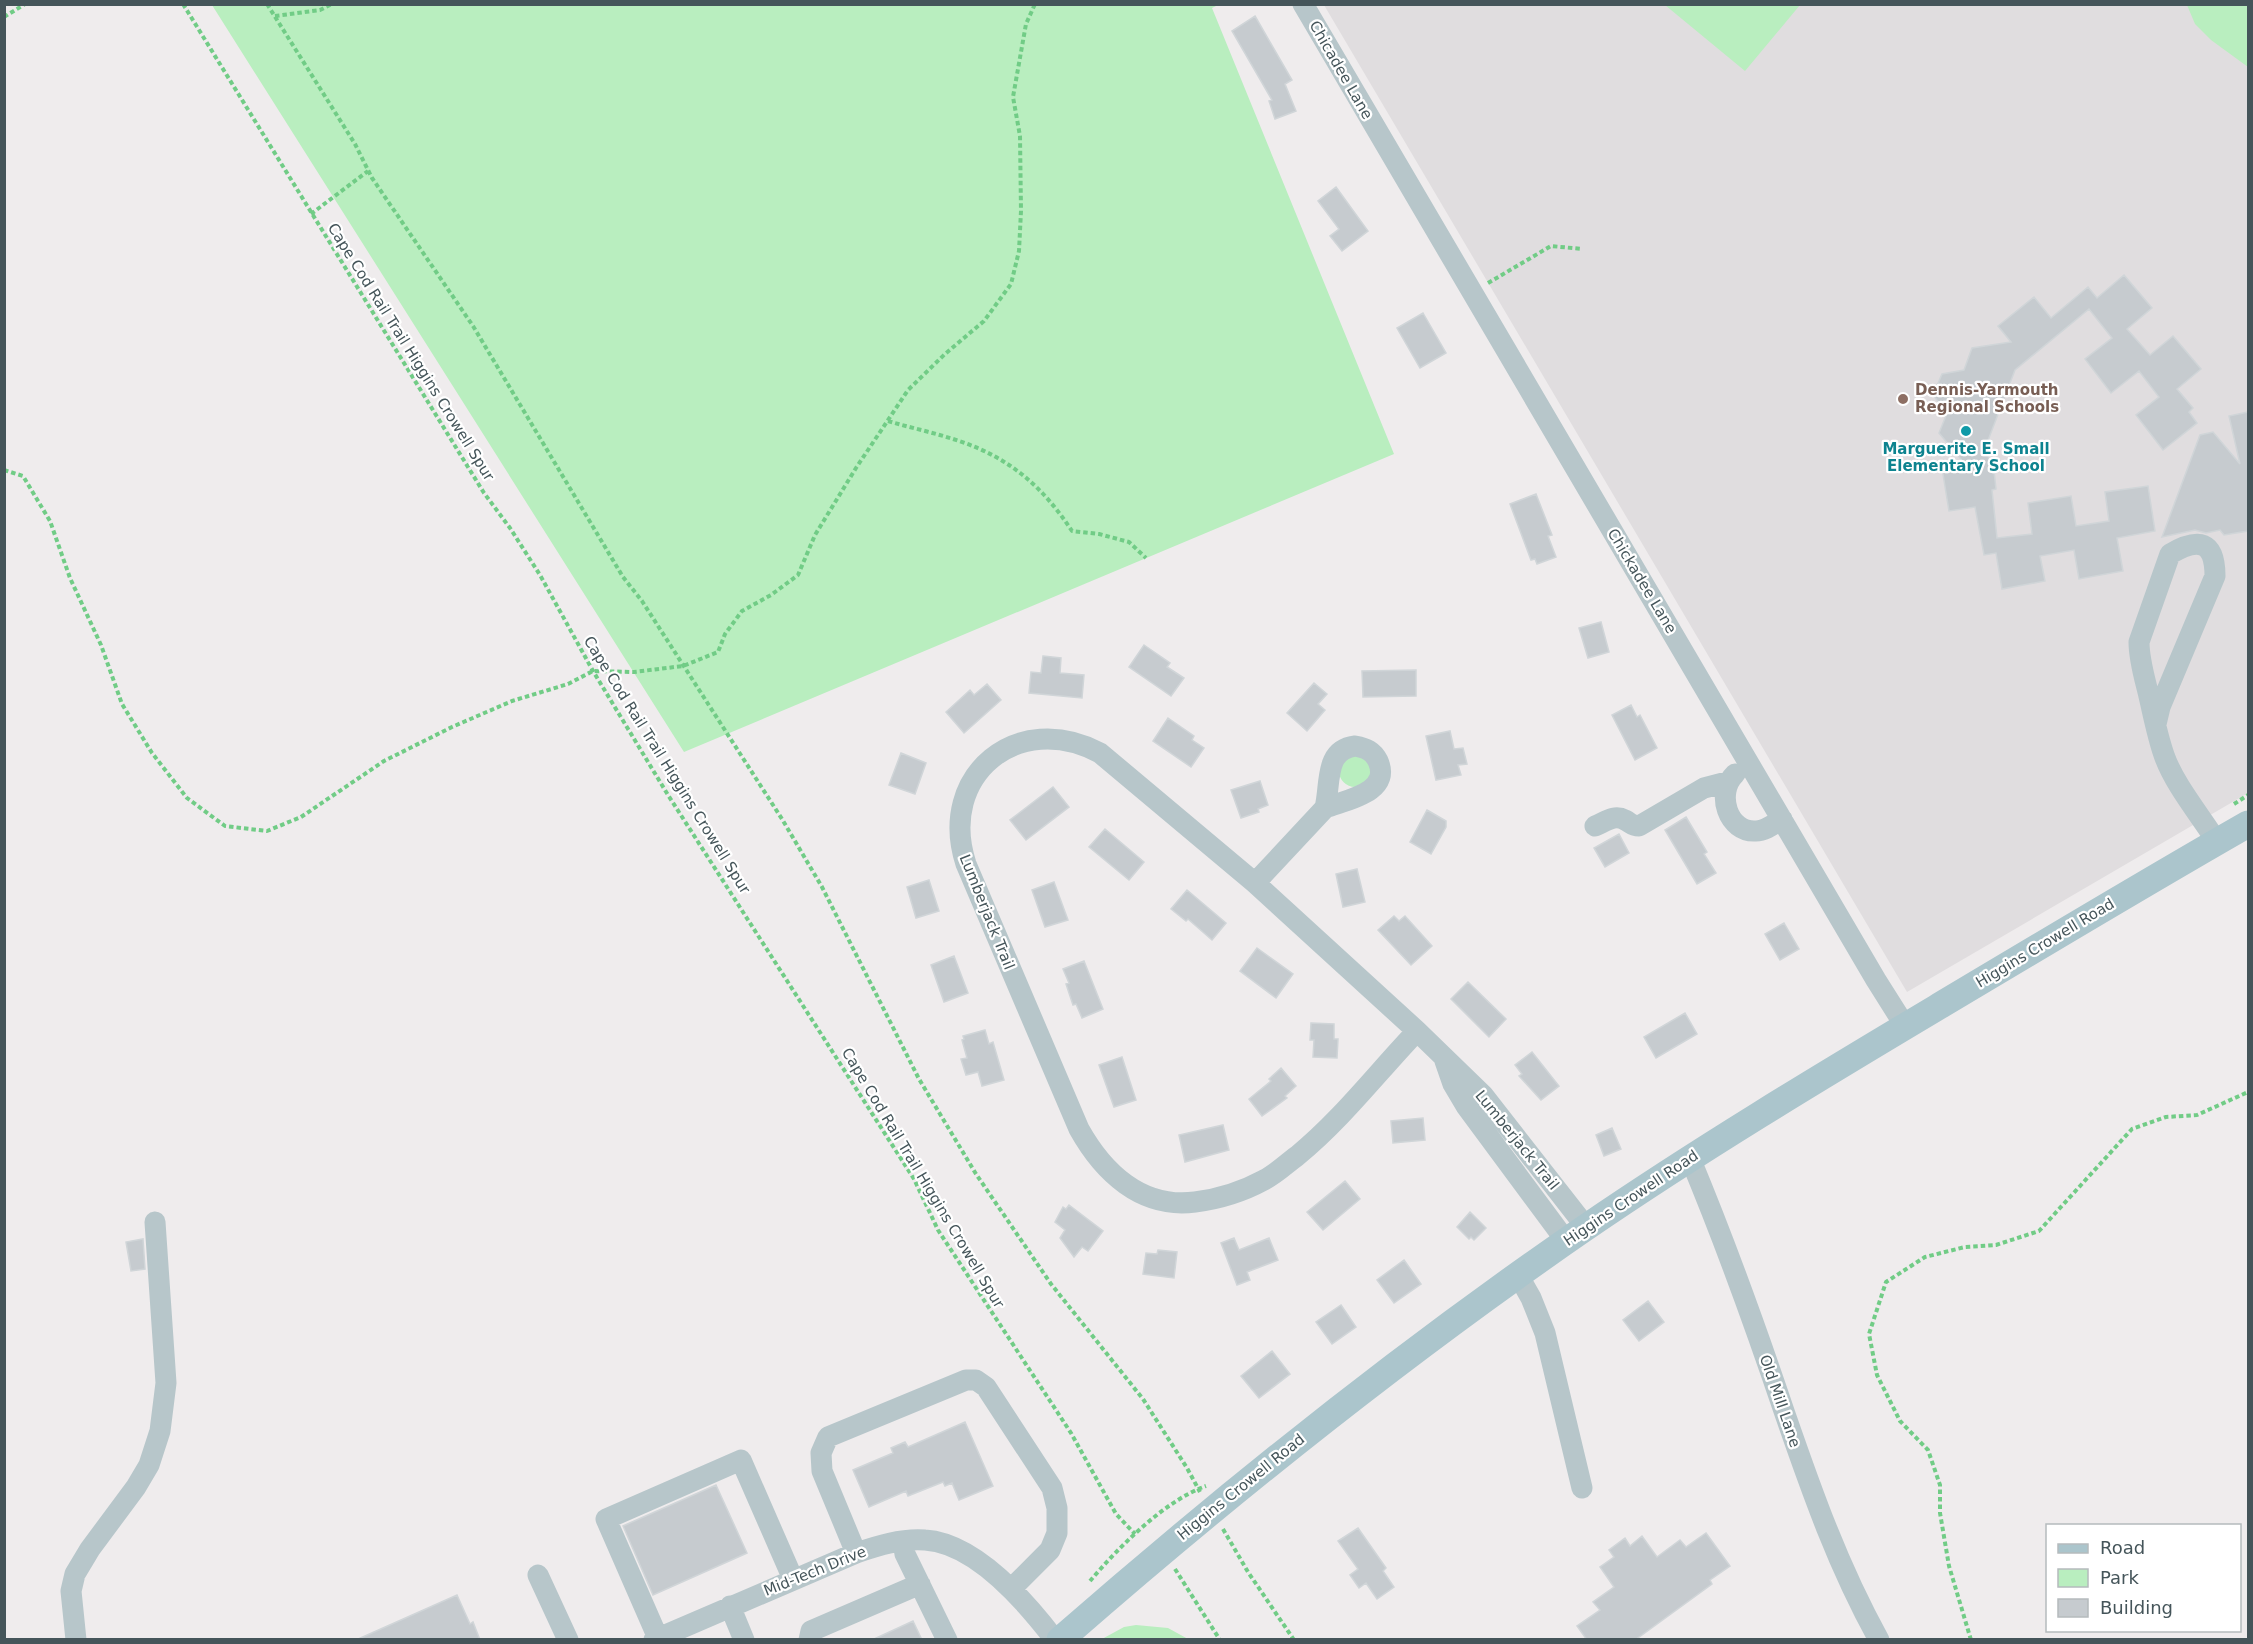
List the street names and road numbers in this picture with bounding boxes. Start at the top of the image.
street label: Chicadee Lane [1306,18,1376,122]
street label: Cape Cod Rail Trail Higgins Crowell Spur [324,220,499,485]
street label: Chickadee Lane [1604,525,1680,637]
street label: Cape Cod Rail Trail Higgins Crowell Spur [580,633,755,898]
street label: Lumberjack Trail [956,852,1018,972]
street label: Higgins Crowell Road [1972,894,2118,992]
street label: Cape Cod Rail Trail Higgins Crowell Spur [838,1045,1009,1312]
street label: Lumberjack Trail [1471,1087,1563,1193]
street label: Higgins Crowell Road [1560,1146,1702,1250]
street label: Old Mill Lane [1756,1352,1804,1450]
street label: Higgins Crowell Road [1174,1430,1308,1544]
street label: Mid-Tech Drive [761,1542,869,1600]

